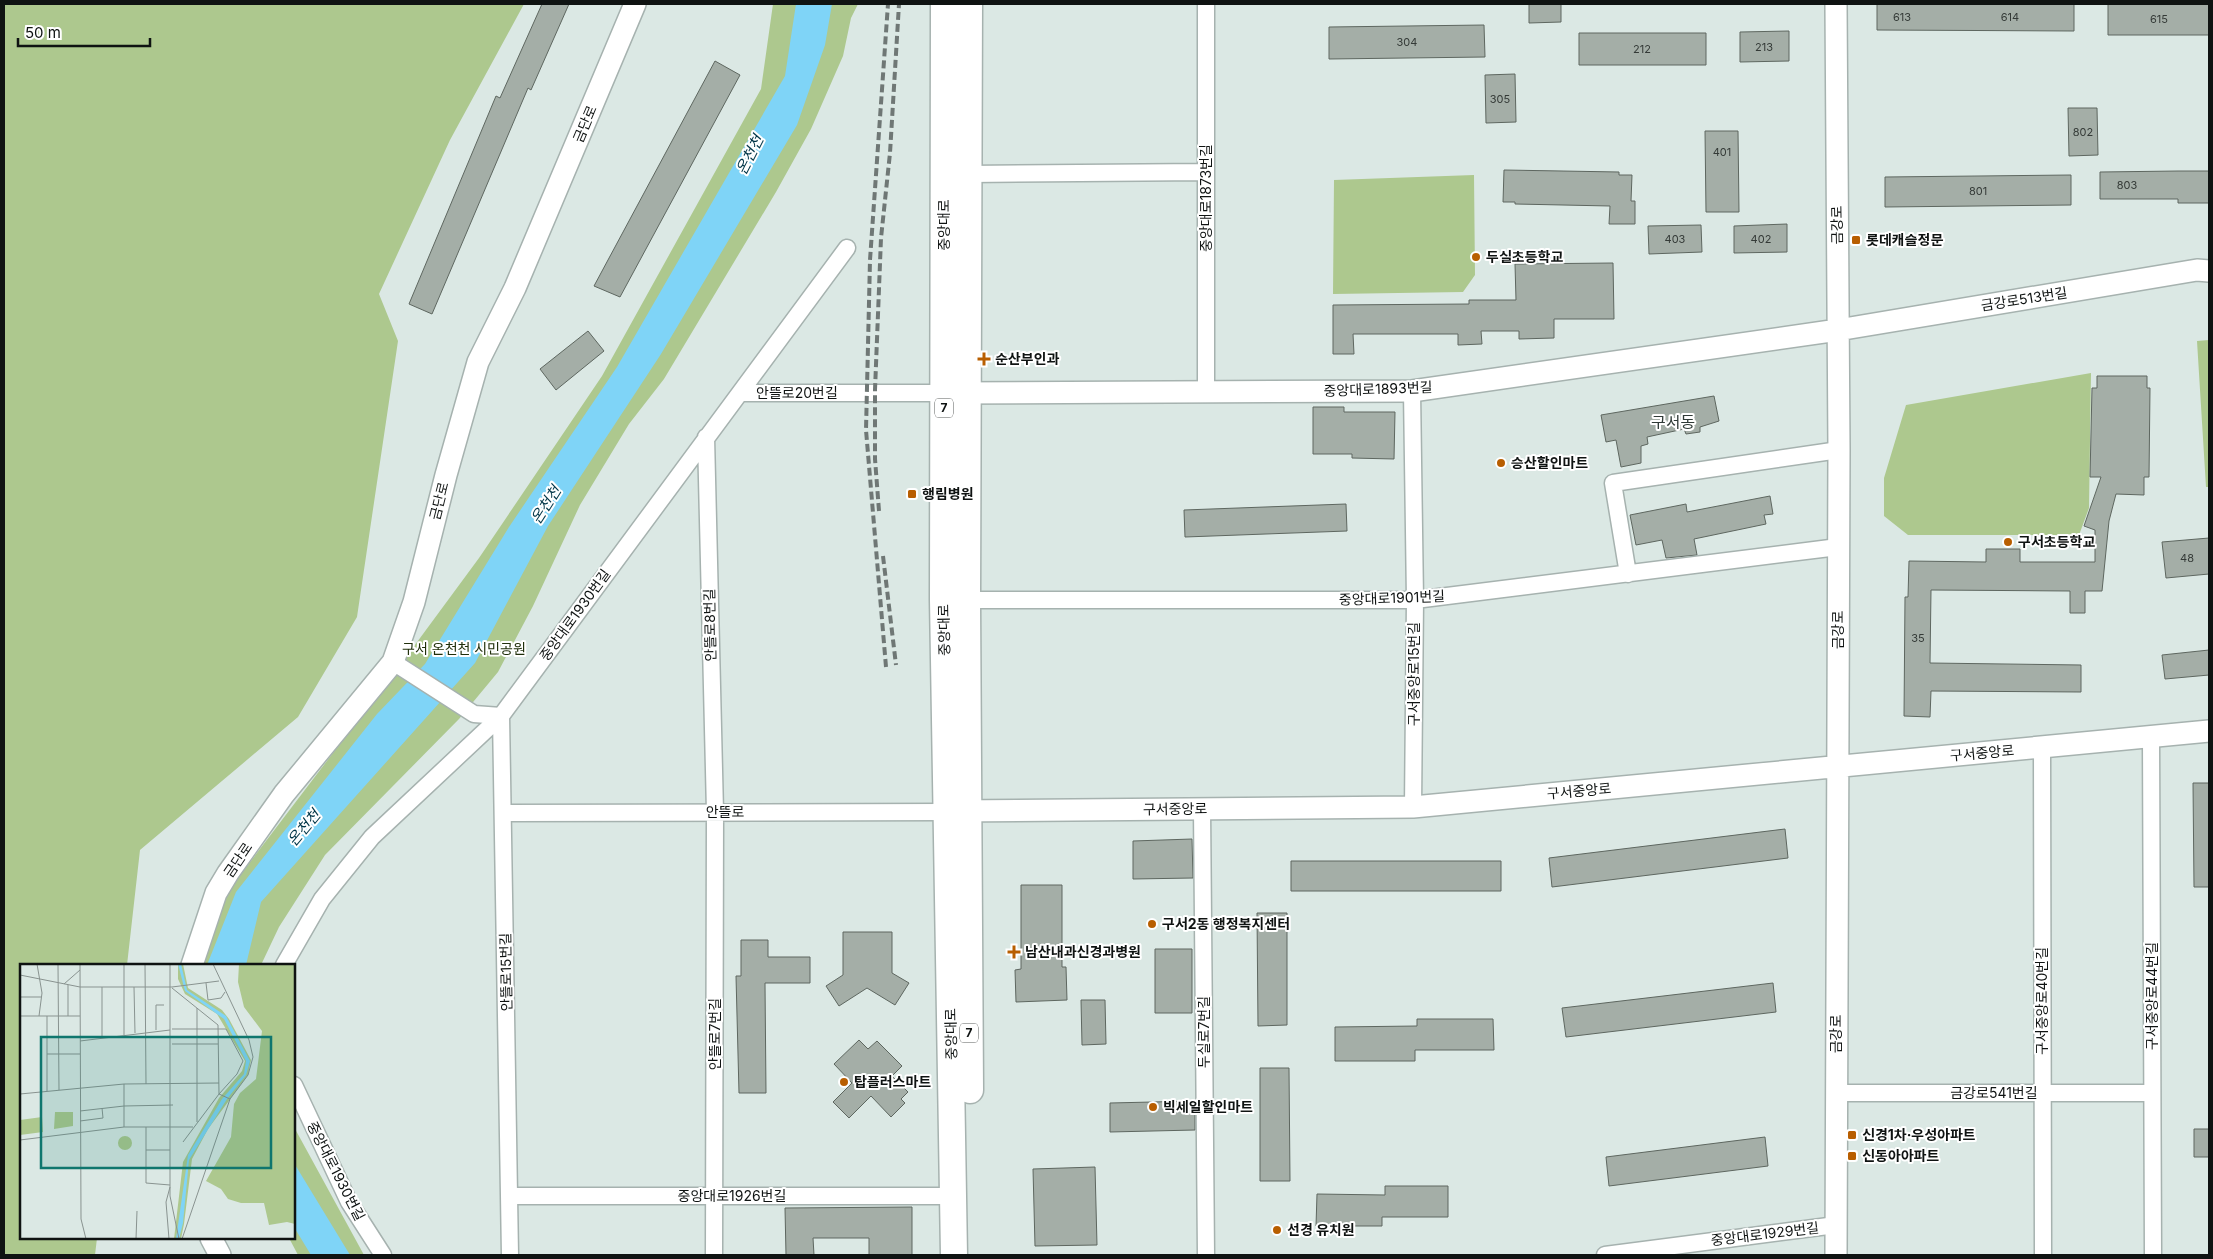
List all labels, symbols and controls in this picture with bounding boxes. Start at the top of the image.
house number: 613 [1893,10,1911,24]
house number: 614 [2001,10,2019,24]
house number: 615 [2150,12,2168,26]
scale bar [18,15,150,47]
text: 50 m [25,23,61,42]
house number: 304 [1397,35,1417,49]
house number: 213 [1755,40,1773,54]
house number: 212 [1633,42,1651,56]
house number: 305 [1490,92,1511,106]
street label: 금단로 [569,103,600,145]
house number: 802 [2073,125,2093,139]
water label: 온천천 [732,130,768,178]
street label: 중앙대로1873번길 [1197,144,1214,252]
house number: 401 [1713,145,1731,159]
house number: 803 [2117,178,2137,192]
house number: 801 [1969,184,1987,198]
street label: 중앙대로 [935,199,952,251]
street label: 금강로 [1828,205,1845,244]
place label: 롯데캐슬정문 [1866,231,1943,248]
house number: 403 [1665,232,1686,246]
house number: 402 [1751,232,1771,246]
marker: 롯데캐슬정문 [1850,234,1862,246]
place label: 두실초등학교 [1486,248,1563,265]
marker: 두실초등학교 [1470,251,1482,263]
street label: 금강로513번길 [1979,283,2068,314]
place label: 순산부인과 [995,350,1060,367]
marker: 순산부인과 [977,352,991,366]
street label: 중앙대로1893번길 [1323,378,1433,399]
street label: 안뜰로20번길 [756,384,838,401]
road number: 7 [935,398,953,418]
district label: 구서동 [1651,412,1695,432]
place label: 승산할인마트 [1511,454,1588,471]
marker: 승산할인마트 [1495,457,1507,469]
street label: 금단로 [426,480,451,522]
water label: 온천천 [526,480,566,527]
place label: 행림병원 [922,485,974,502]
marker: 행림병원 [906,488,918,500]
place label: 구서초등학교 [2018,533,2095,550]
marker: 구서초등학교 [2002,536,2014,548]
house number: 48 [2180,551,2194,565]
street label: 중앙대로1930번길 [536,566,614,664]
street label: 중앙대로1901번길 [1339,587,1445,608]
street label: 안뜰로8번길 [700,588,719,662]
street label: 중앙대로 [935,604,952,656]
street label: 금강로 [1829,611,1846,649]
street label: 구서중앙로15번길 [1405,622,1422,726]
house number: 35 [1911,631,1925,645]
park label: 구서 온천천 시민공원 [402,640,526,657]
street label: 구서중앙로 [1949,741,2015,764]
street label: 구서중앙로 [1546,779,1612,802]
street label: 구서중앙로 [1143,799,1207,818]
street label: 안뜰로 [706,803,744,820]
water label: 온천천 [283,804,326,850]
street label: 금단로 [220,839,256,880]
place label: 구서2동 행정복지센터 [1162,915,1290,932]
marker: 구서2동 행정복지센터 [1146,918,1158,930]
street label: 안뜰로15번길 [496,933,515,1011]
street label: 구서중앙로44번길 [2143,942,2160,1050]
place label: 남산내과신경과병원 [1025,943,1141,960]
marker: 남산내과신경과병원 [1007,945,1021,959]
street label: 구서중앙로40번길 [2033,947,2050,1055]
inset map [20,964,295,1239]
street label: 두실로7번길 [1195,996,1212,1068]
street label: 안뜰로7번길 [706,998,723,1070]
street label: 중앙대로 [942,1008,959,1060]
street label: 금강로 [1827,1015,1844,1053]
road number: 7 [960,1024,978,1042]
place label: 탑플러스마트 [854,1073,931,1090]
marker: 탑플러스마트 [838,1076,850,1088]
street label: 금강로541번길 [1950,1084,2038,1101]
place label: 빅세일할인마트 [1163,1098,1253,1115]
marker: 빅세일할인마트 [1147,1101,1159,1113]
street label: 중앙대로1930번길 [304,1118,369,1223]
place label: 신경1차·우성아파트 [1862,1126,1976,1143]
marker: 신경1차·우성아파트 [1846,1129,1858,1141]
place label: 신동아아파트 [1862,1147,1939,1164]
marker: 신동아아파트 [1846,1150,1858,1162]
street label: 중앙대로1926번길 [678,1187,786,1204]
street label: 중앙대로1929번길 [1710,1218,1820,1249]
place label: 선경 유치원 [1287,1221,1355,1238]
marker: 선경 유치원 [1271,1224,1283,1236]

